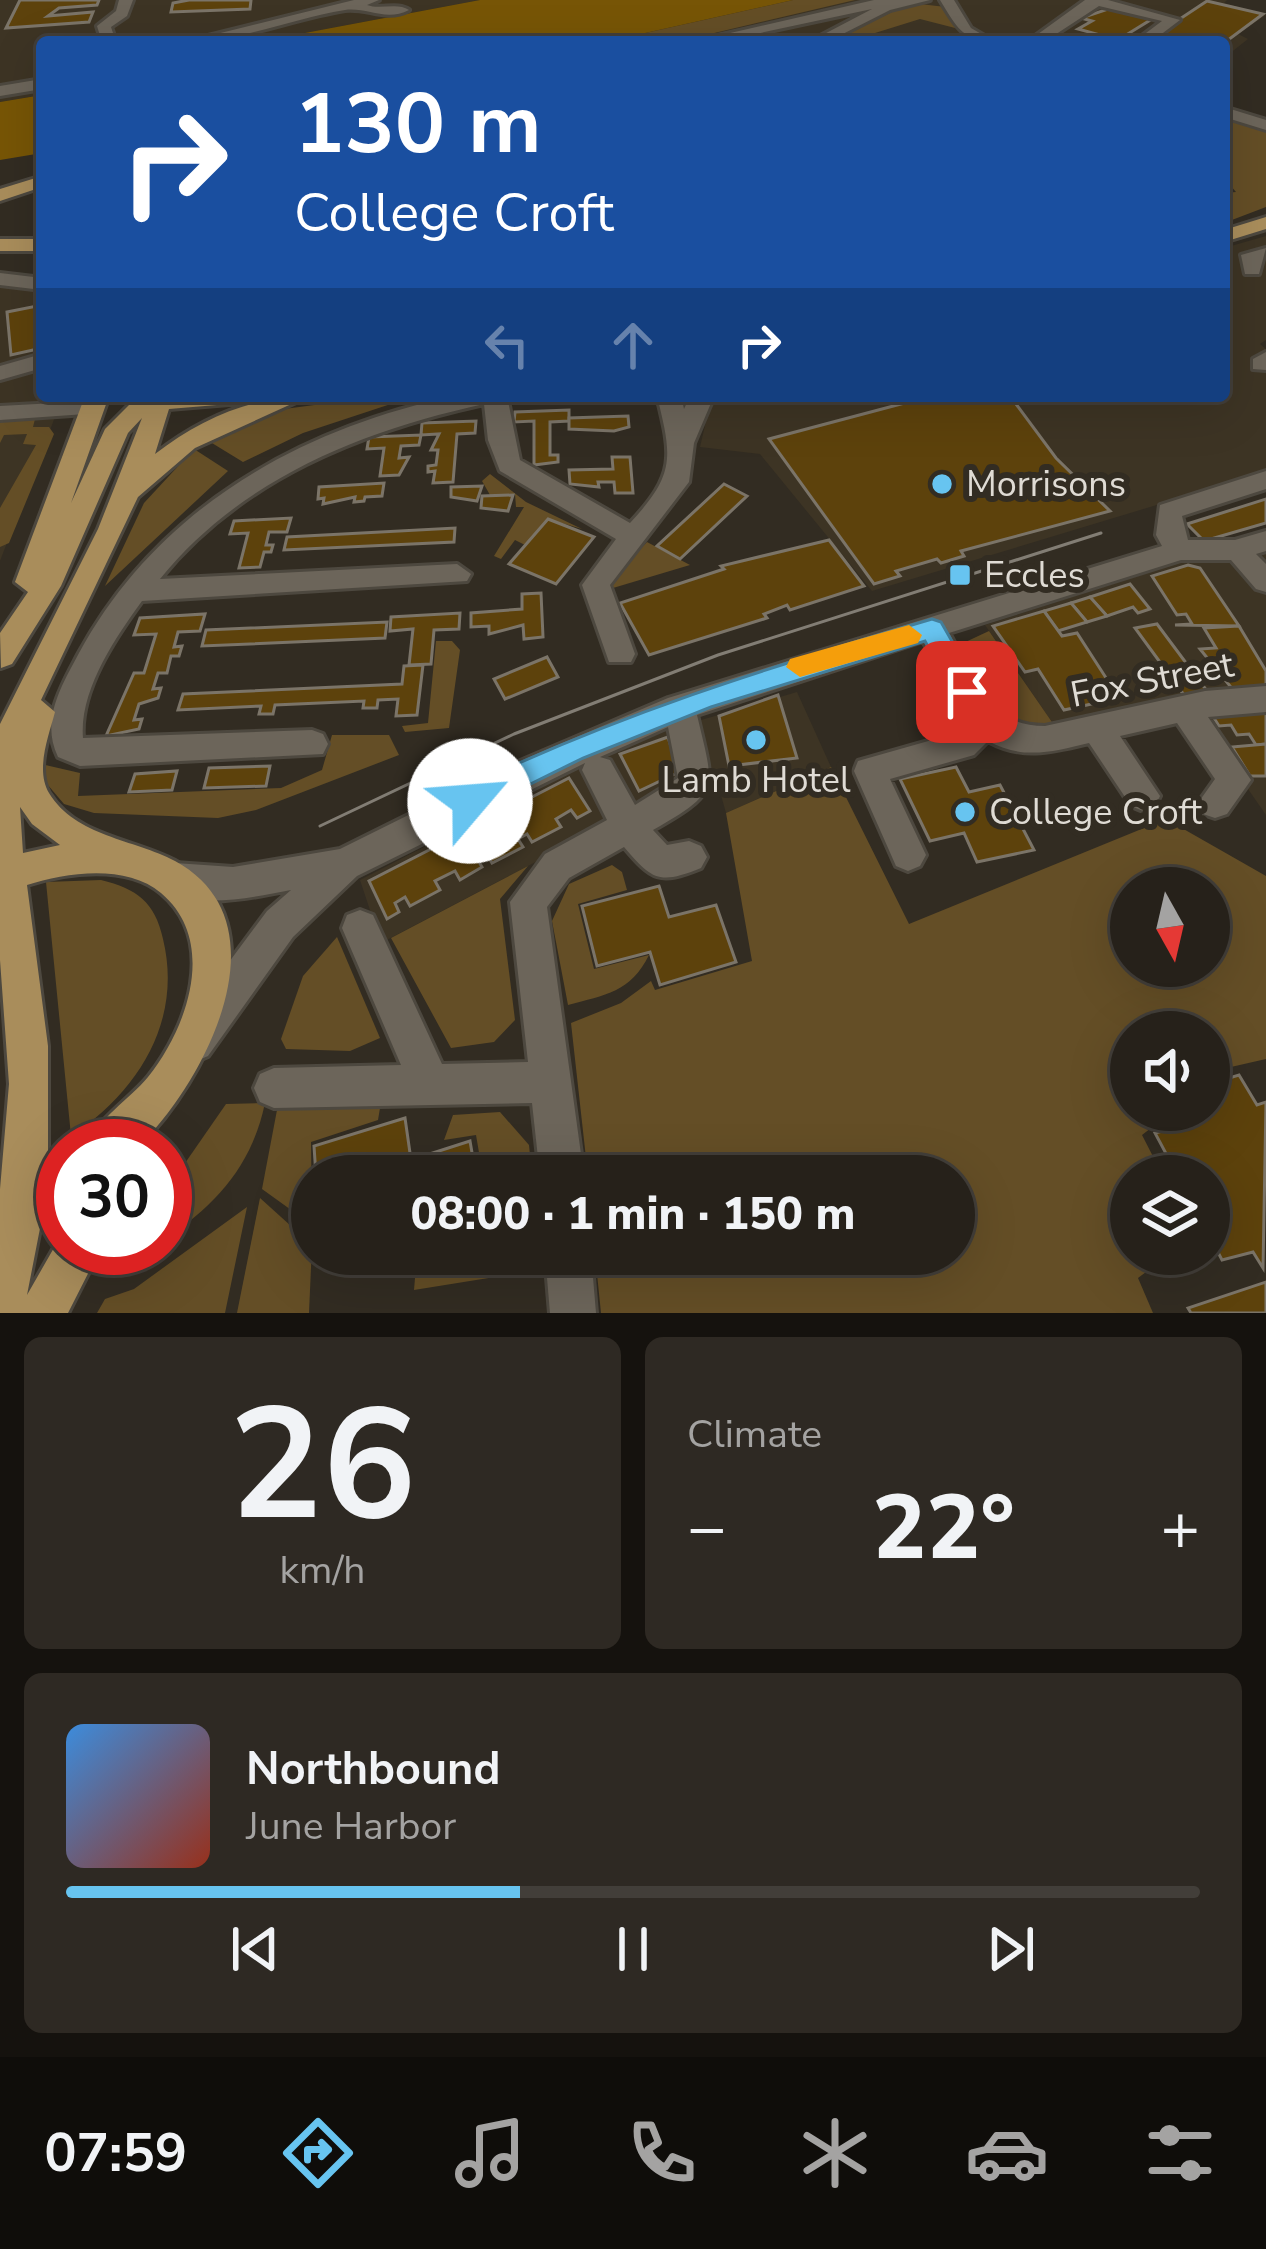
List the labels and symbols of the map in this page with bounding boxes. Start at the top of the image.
place label: Morrisons [966,460,1126,509]
marker: Morrisons [929,471,955,497]
place label: Eccles [984,551,1085,600]
marker: Eccles [947,562,973,588]
street label: Fox Street [1066,640,1238,720]
pin [916,641,1018,743]
marker: Lamb Hotel [743,727,769,753]
position arrow [407,738,533,864]
place label: Lamb Hotel [661,756,851,805]
place label: College Croft [989,788,1203,837]
marker: College Croft [952,799,978,825]
north arrow [1110,867,1230,987]
speed limit sign: 30 [36,1119,192,1275]

